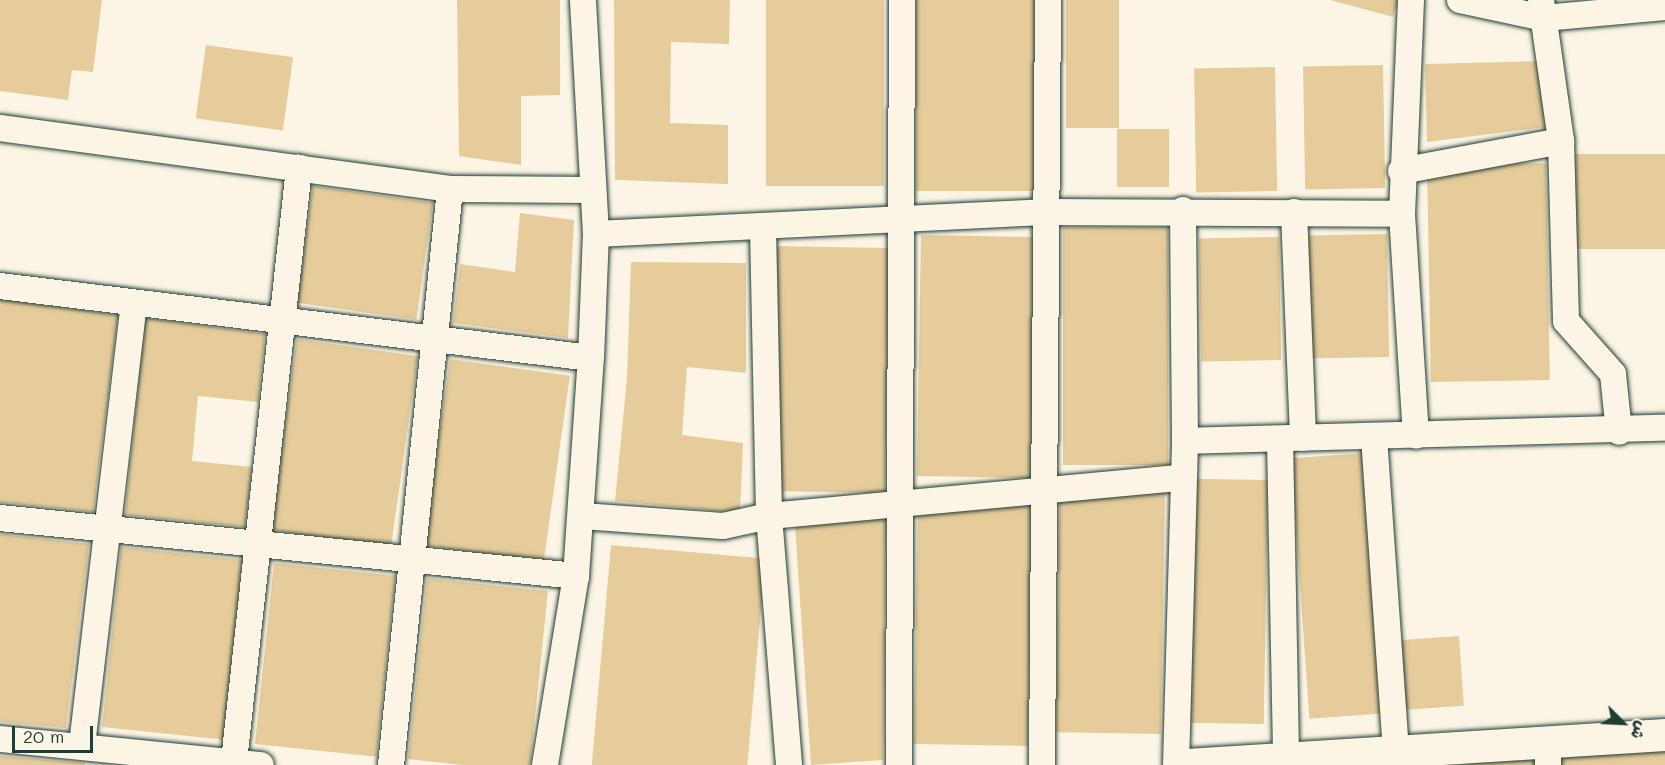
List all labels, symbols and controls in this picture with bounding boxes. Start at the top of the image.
north arrow [1593,693,1653,753]
scale bar [15,714,96,752]
text: ش [1627,718,1653,743]
text: 20 m [23,724,64,748]

